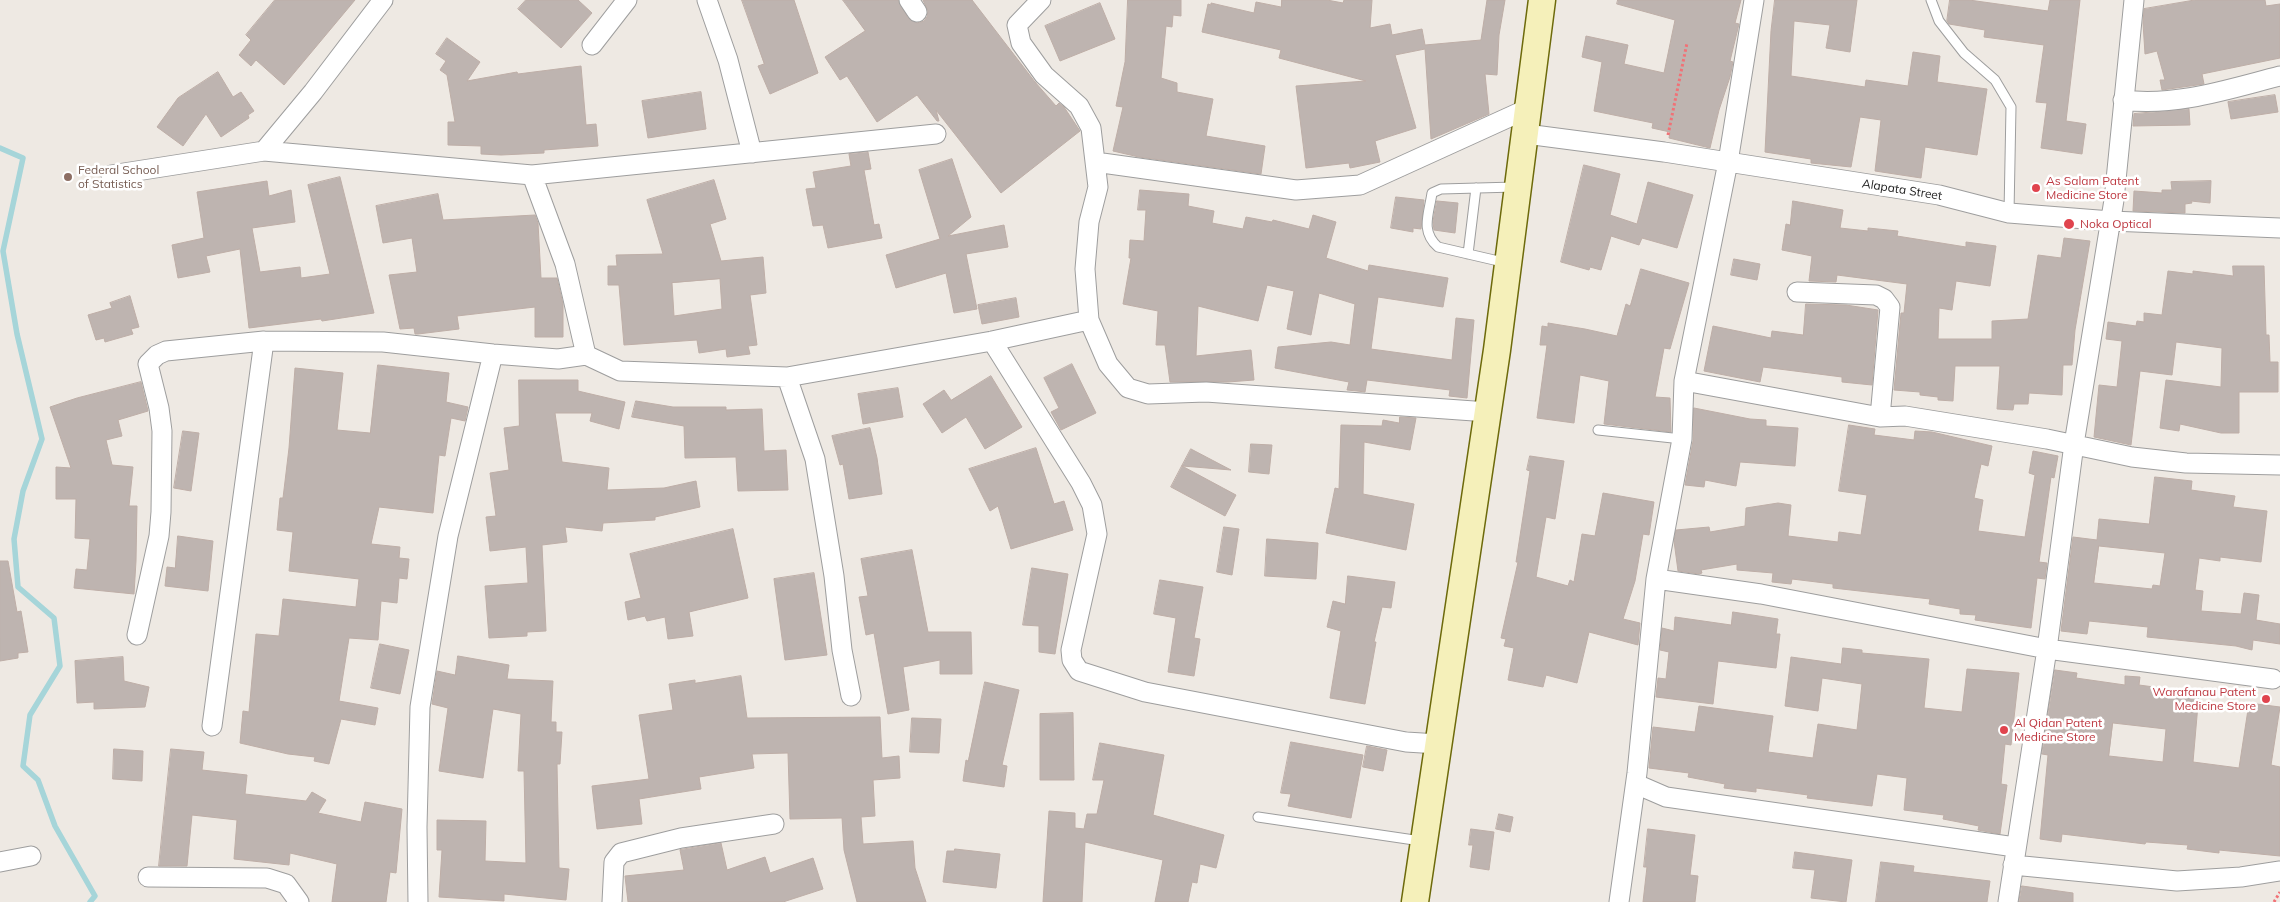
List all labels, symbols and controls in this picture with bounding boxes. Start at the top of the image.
place label: Federal School of Statistics [78,163,159,191]
marker: Federal School of Statistics [62,171,74,183]
place label: As Salam Patent Medicine Store [2046,174,2139,202]
street label: Alapata Street [1861,177,1943,203]
marker: As Salam Patent Medicine Store [2030,182,2042,194]
marker: Noka Optical [2062,217,2076,231]
place label: Noka Optical [2080,217,2152,231]
place label: Warafanau Patent Medicine Store [2153,685,2256,713]
marker: Warafanau Patent Medicine Store [2260,693,2272,705]
place label: Al Qidan Patent Medicine Store [2014,716,2102,744]
marker: Al Qidan Patent Medicine Store [1998,724,2010,736]

